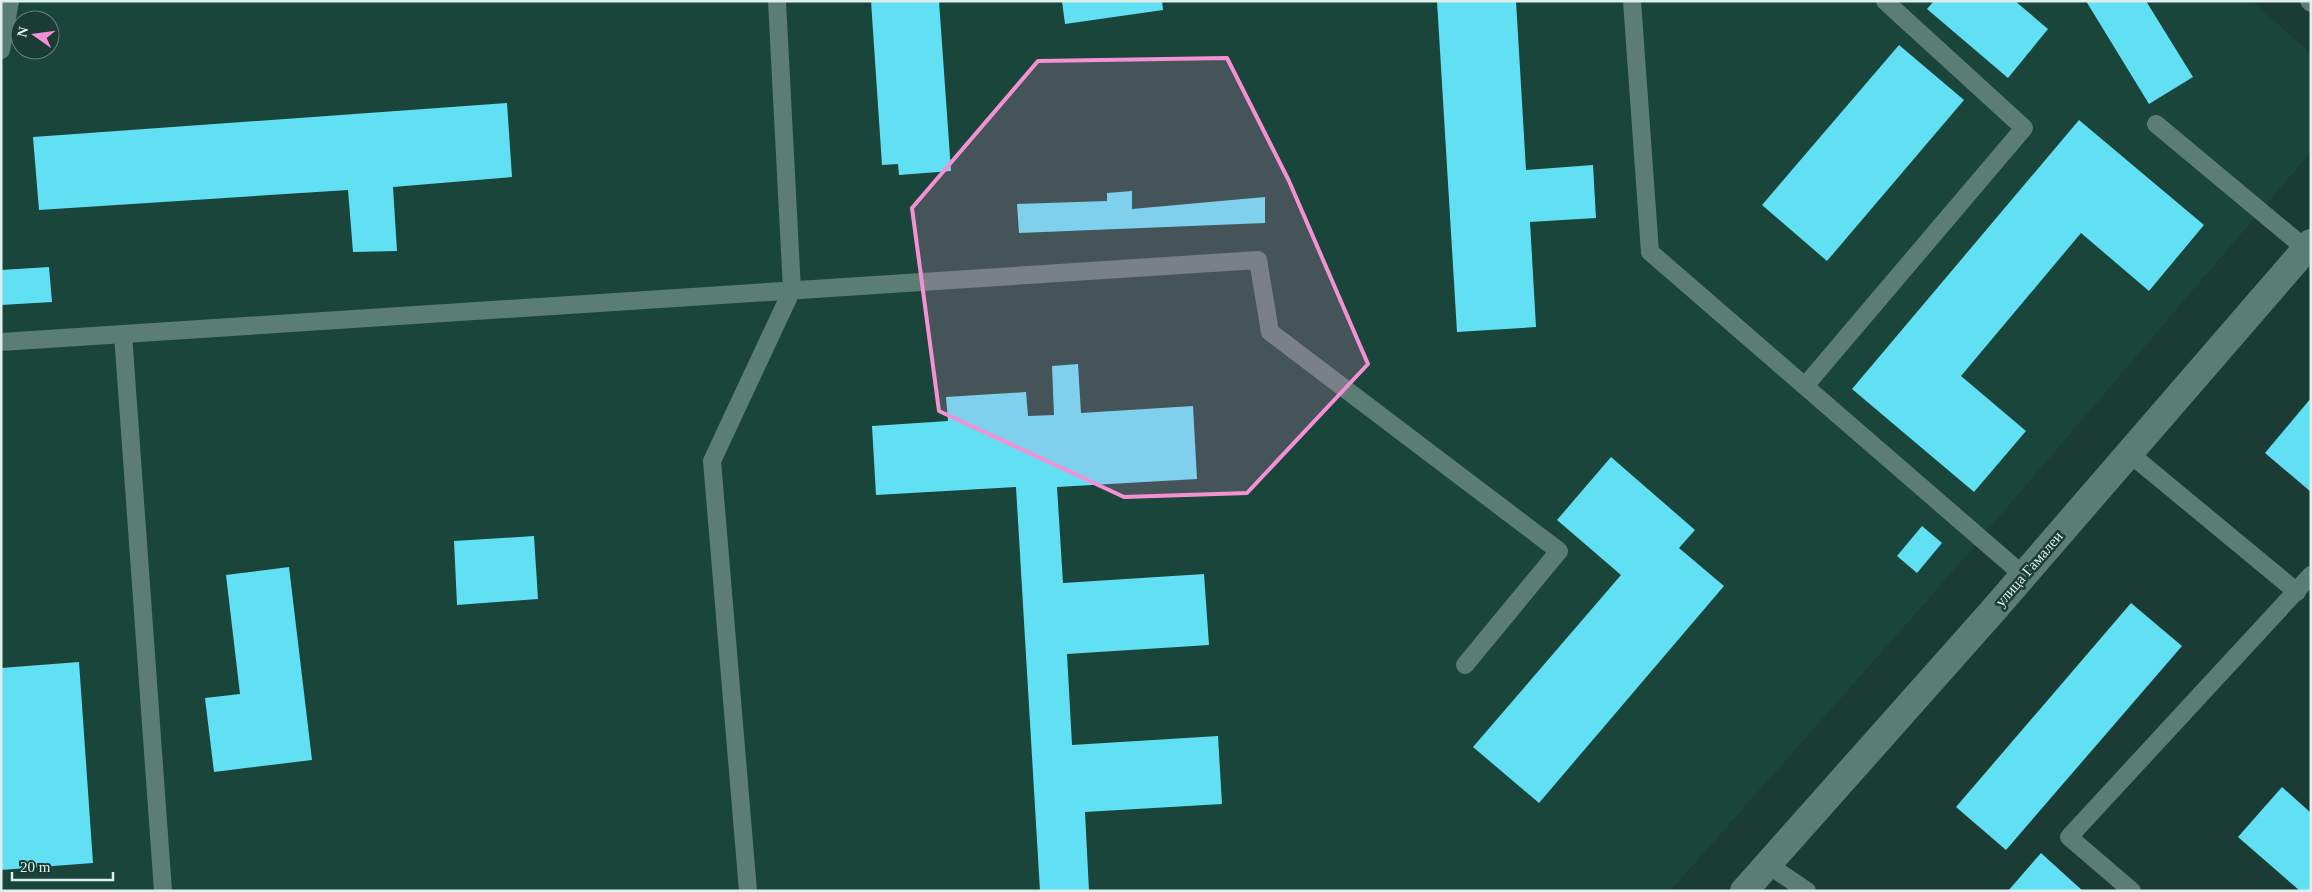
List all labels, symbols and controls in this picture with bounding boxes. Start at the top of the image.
north arrow [10,10,60,60]
text: N [14,25,31,39]
street label: улица Гамалеи [1992,528,2066,610]
scale bar [12,850,114,882]
text: 20 m [20,859,51,875]

